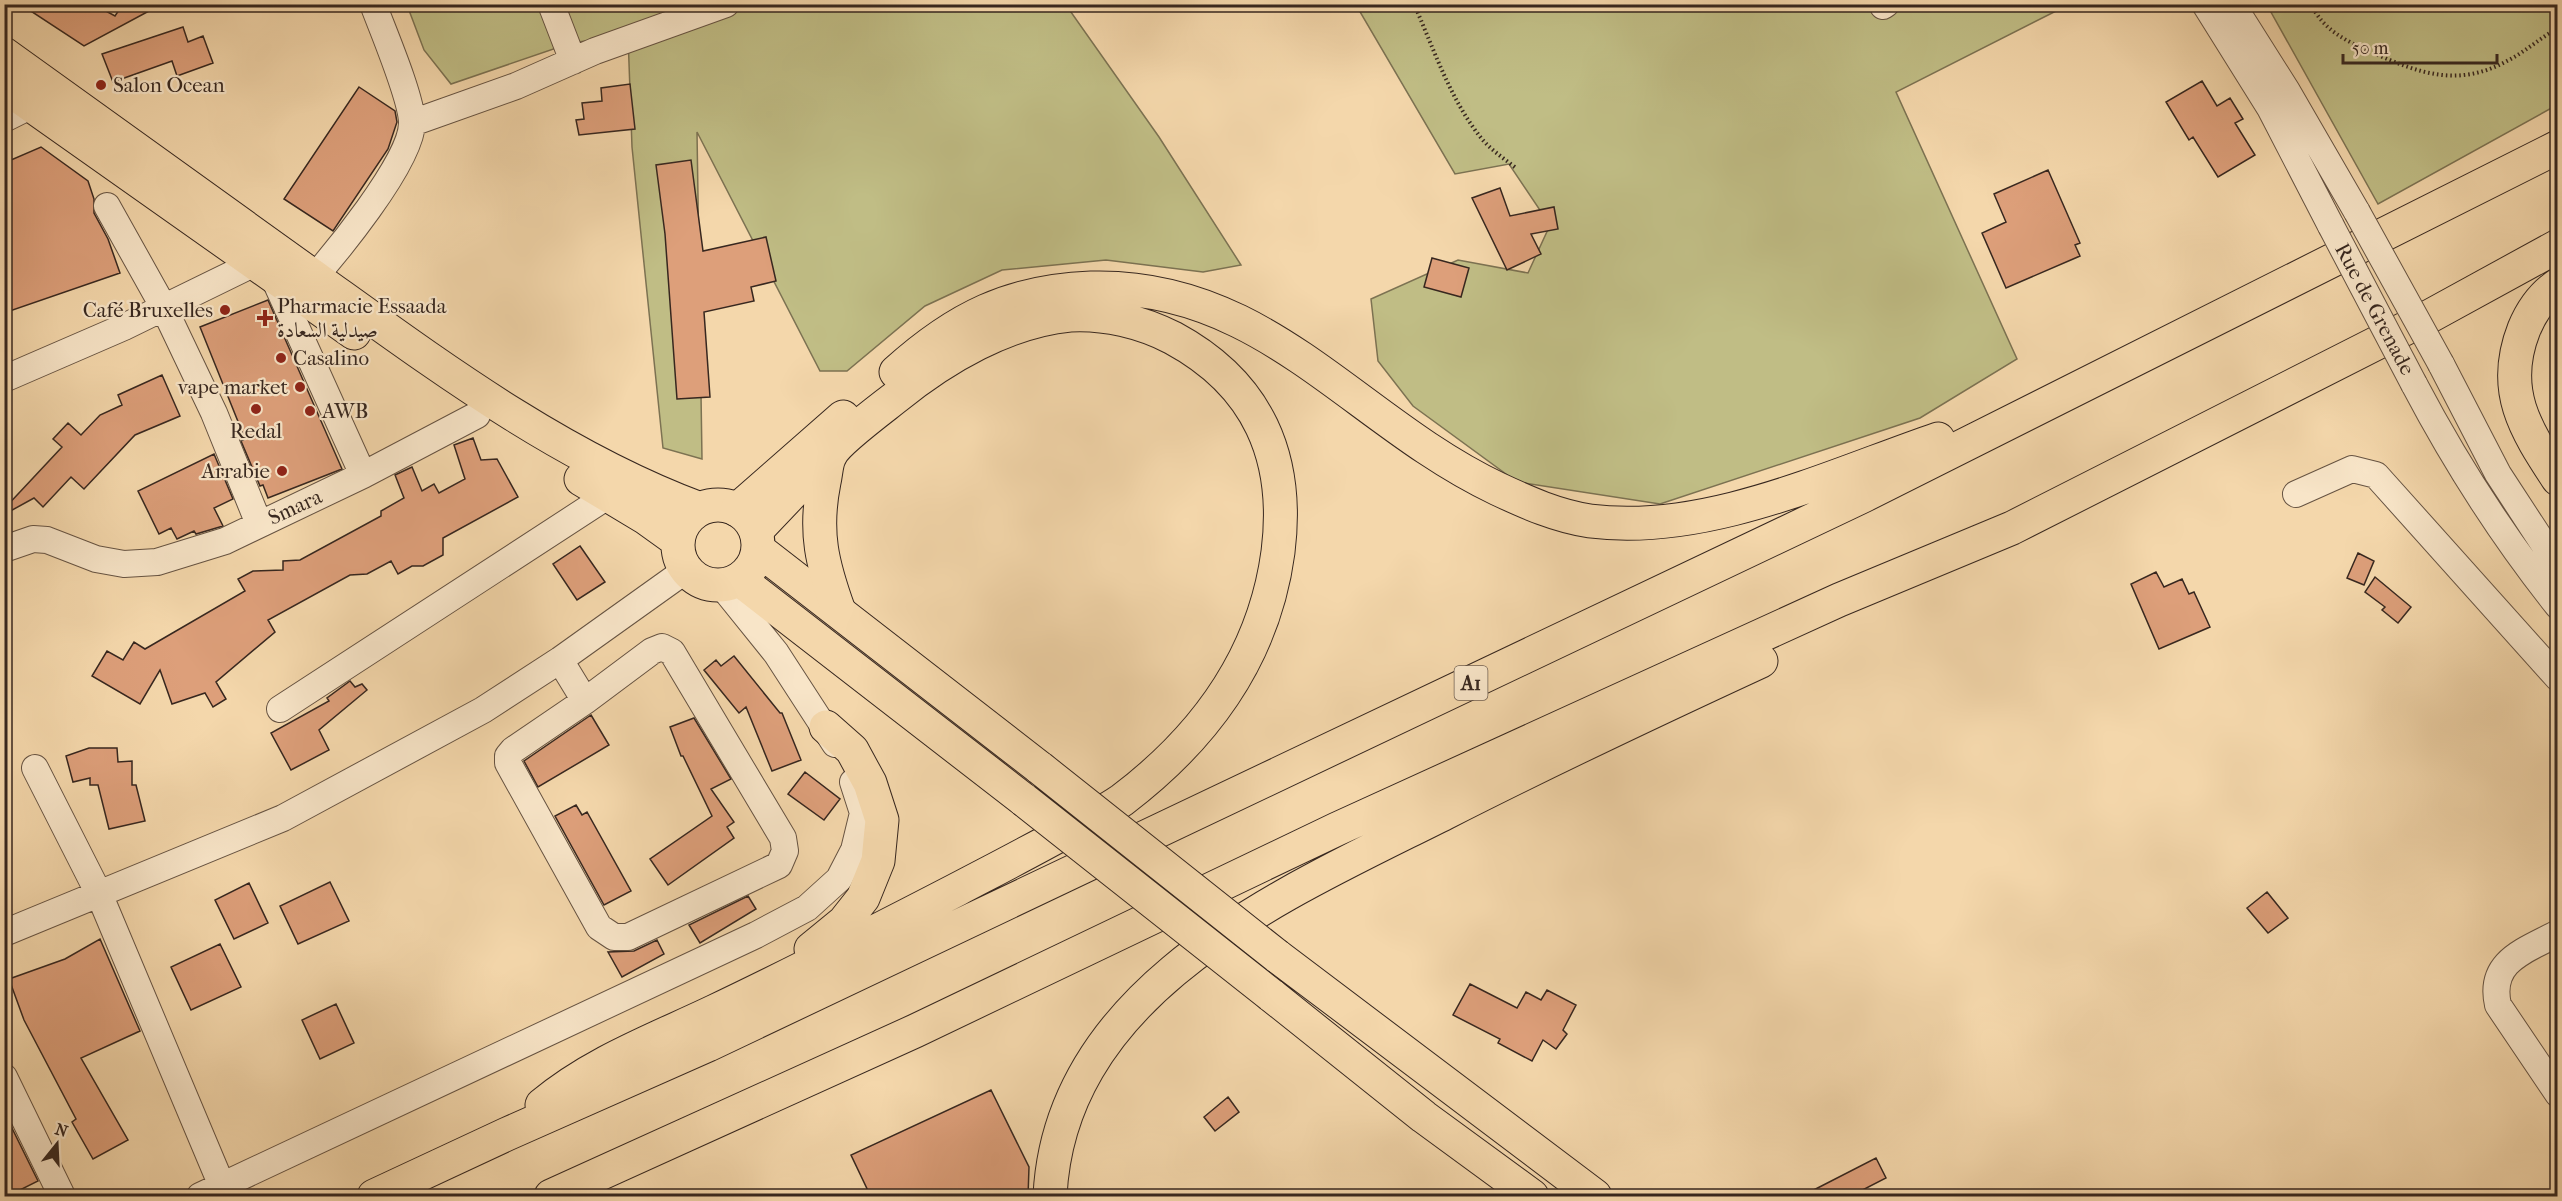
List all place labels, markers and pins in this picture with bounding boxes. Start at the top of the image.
place label: Salon Ocean [113,73,225,97]
marker: Salon Ocean [94,78,108,92]
place label: Pharmacie Essaada صيدلية السعادة [277,294,447,342]
place label: Café Bruxelles [83,298,213,322]
marker: Café Bruxelles [218,303,232,317]
marker: Pharmacie Essaada صيدلية السعادة [258,311,272,325]
place label: Casalino [293,346,369,370]
marker: Casalino [274,351,288,365]
place label: vape market [177,375,289,399]
marker: vape market [293,380,307,394]
place label: AWB [321,399,369,423]
marker: Redal [249,402,263,416]
marker: AWB [303,404,317,418]
place label: Redal [230,419,282,443]
place label: Arrabie [201,459,270,483]
marker: Arrabie [275,464,289,478]

